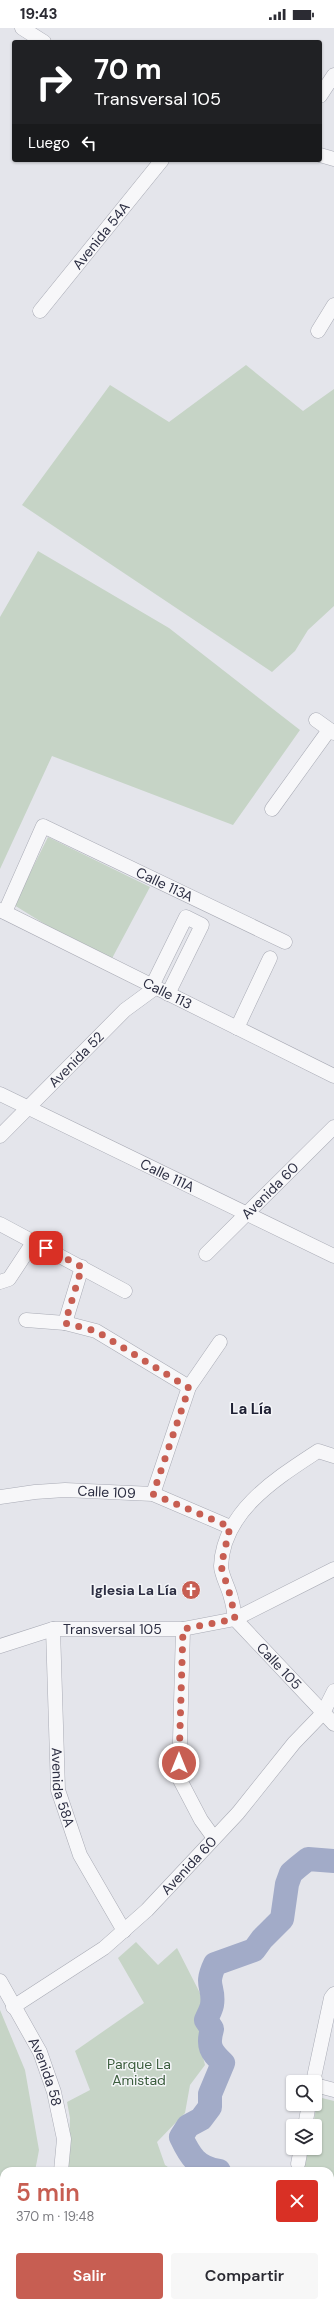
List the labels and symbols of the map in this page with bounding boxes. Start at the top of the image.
street label: Avenida 54A [68,198,134,273]
street label: Calle 113A [133,863,196,906]
street label: Calle 113 [140,973,195,1013]
street label: Avenida 52 [44,1028,108,1091]
street label: Calle 111A [137,1154,197,1196]
street label: Avenida 60 [237,1158,302,1223]
pin [29,1231,63,1265]
district label: La Lía [230,1399,272,1419]
street label: Calle 109 [77,1482,136,1502]
church icon: Iglesia La Lía [180,1579,202,1601]
place label: Iglesia La Lía [91,1581,177,1599]
street label: Transversal 105 [63,1620,162,1638]
street label: Calle 105 [253,1639,306,1693]
position arrow [158,1742,200,1784]
street label: Avenida 58A [48,1747,79,1829]
street label: Avenida 60 [157,1832,221,1898]
street label: Avenida 58 [25,2034,66,2108]
park label: Parque La Amistad [107,2055,171,2089]

